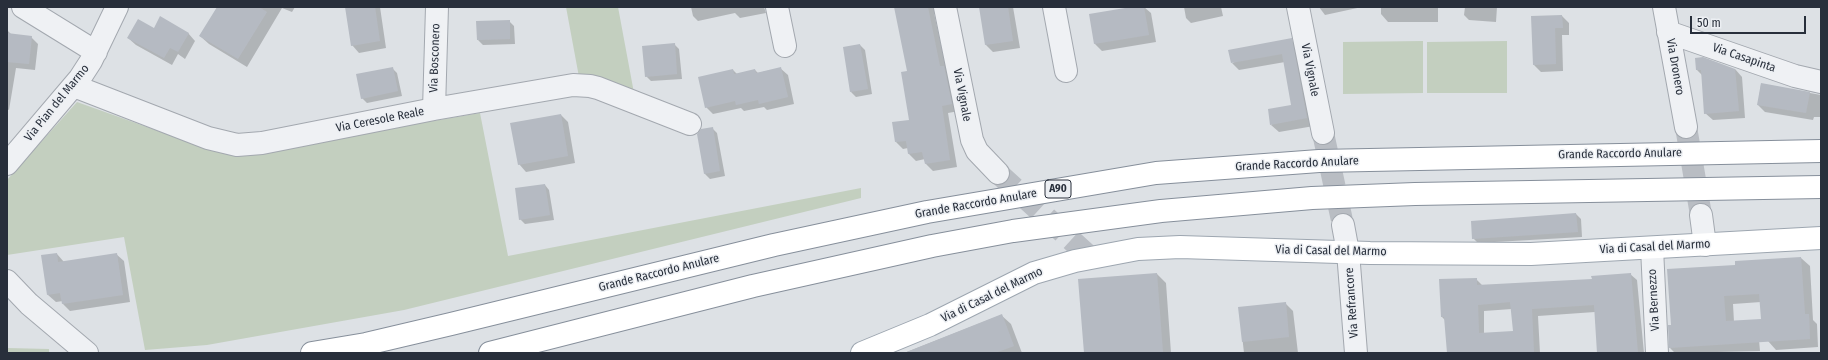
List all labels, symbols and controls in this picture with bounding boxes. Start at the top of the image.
scale bar [1692,8,1808,34]
text: 50 m [1697,16,1721,30]
street label: Via Bosconero [427,23,443,93]
street label: Via Dronero [1663,37,1687,97]
street label: Via Casapinta [1710,40,1778,76]
street label: Via Vignale [1298,42,1322,98]
street label: Via Pian del Marmo [22,62,92,144]
street label: Via Vignale [950,67,974,123]
street label: Via Ceresole Reale [335,104,425,136]
street label: Grande Raccordo Anulare [1558,146,1682,162]
street label: Grande Raccordo Anulare [1235,154,1359,174]
road number: A90 [1045,180,1071,198]
street label: Grande Raccordo Anulare [914,186,1038,222]
street label: Via di Casal del Marmo [1599,237,1711,257]
street label: Via di Casal del Marmo [1275,243,1387,259]
street label: Grande Raccordo Anulare [597,251,721,295]
street label: Via di Casal del Marmo [939,264,1045,326]
street label: Via Refrancore [1342,267,1362,339]
street label: Via Bernezzo [1645,268,1663,332]

